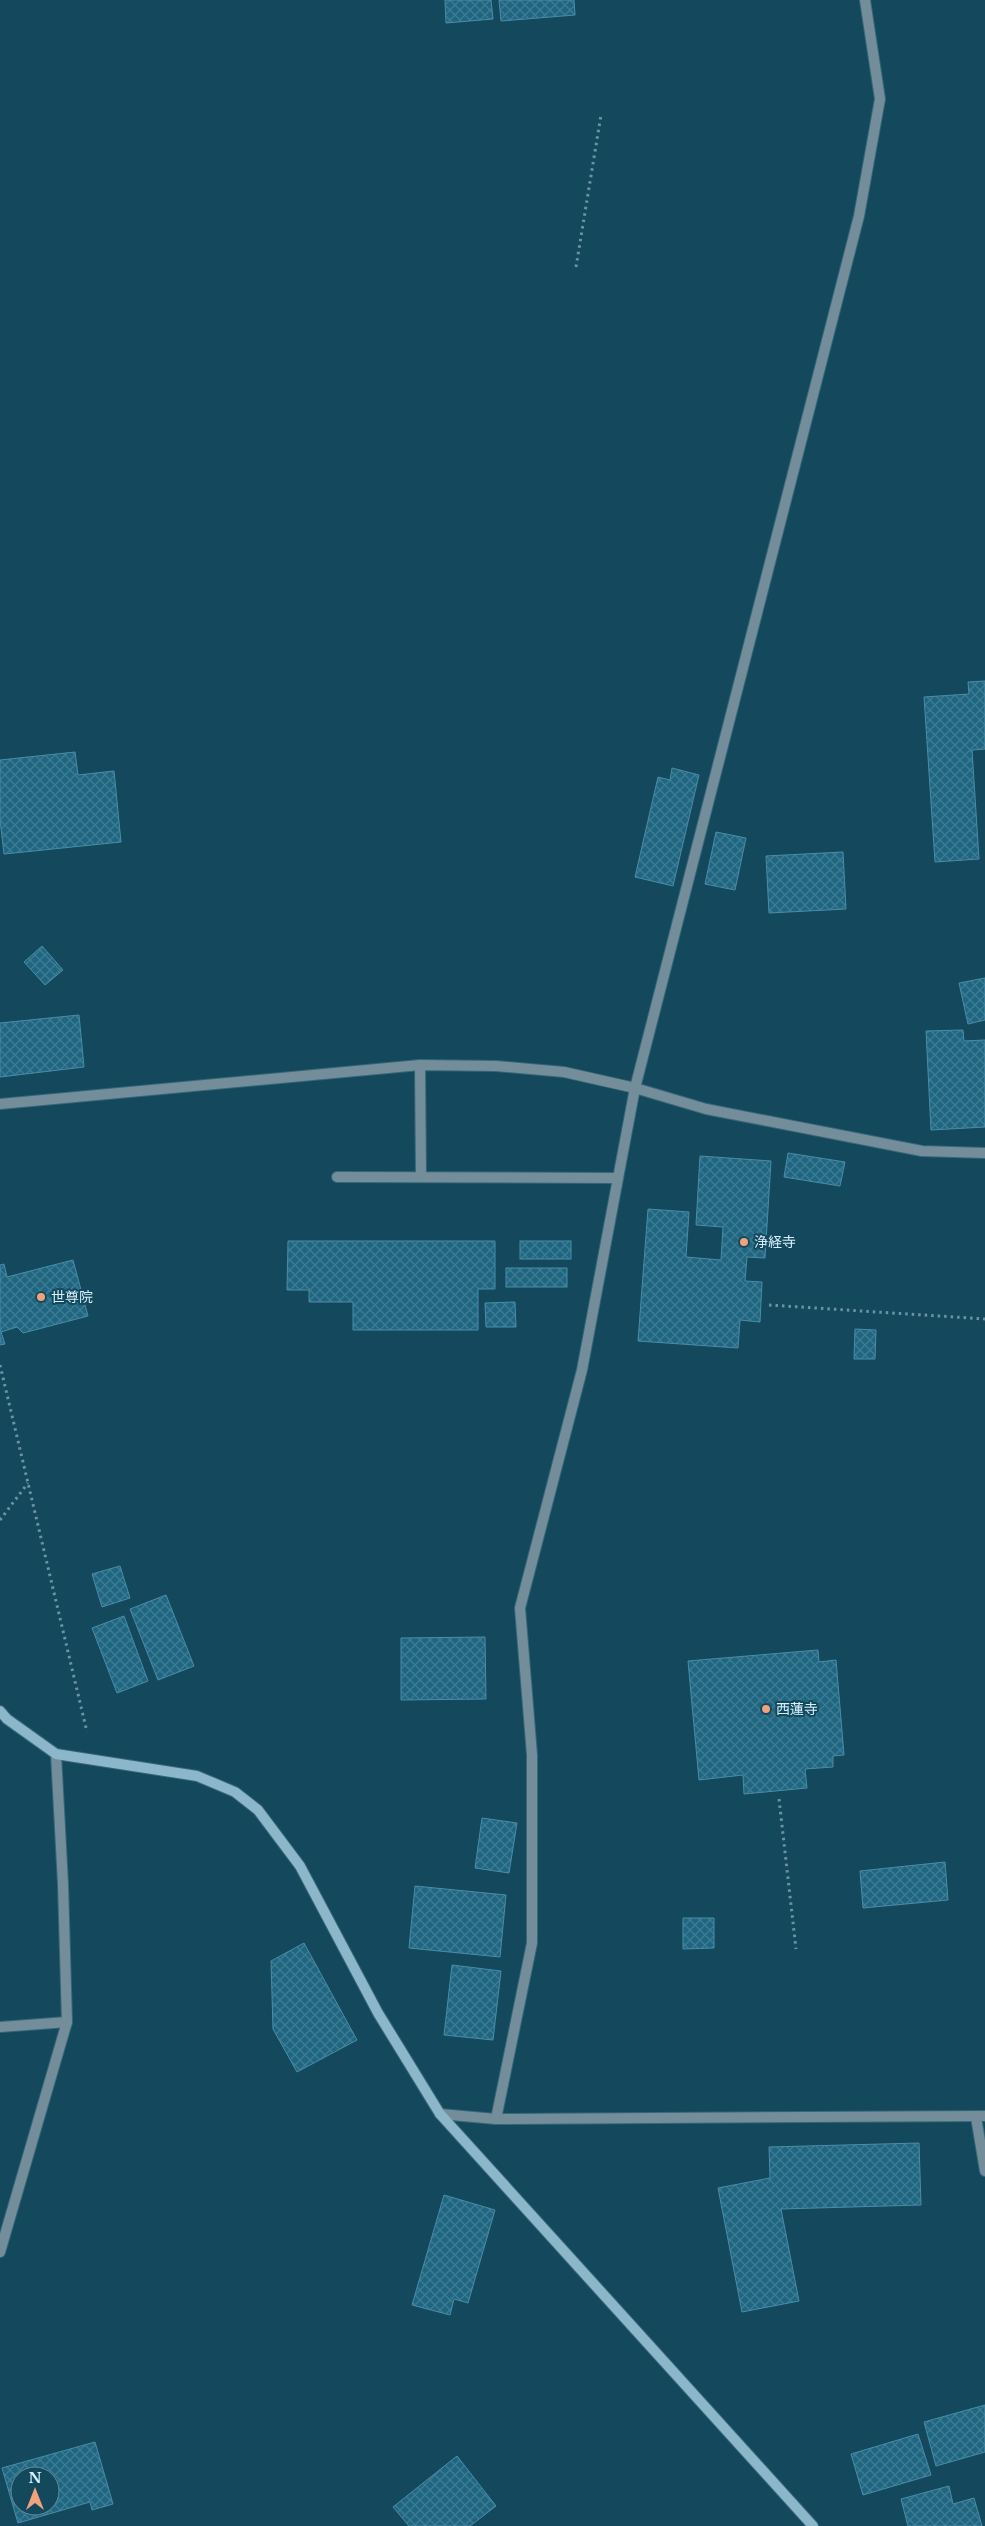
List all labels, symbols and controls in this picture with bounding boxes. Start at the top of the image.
place label: 浄経寺 [754,1233,796,1251]
marker: 浄経寺 [738,1236,750,1248]
place label: 世尊院 [51,1288,93,1306]
marker: 世尊院 [35,1291,47,1303]
place label: 西蓮寺 [776,1700,818,1718]
marker: 西蓮寺 [760,1703,772,1715]
north arrow [10,2466,60,2516]
text: N [28,2469,42,2487]

